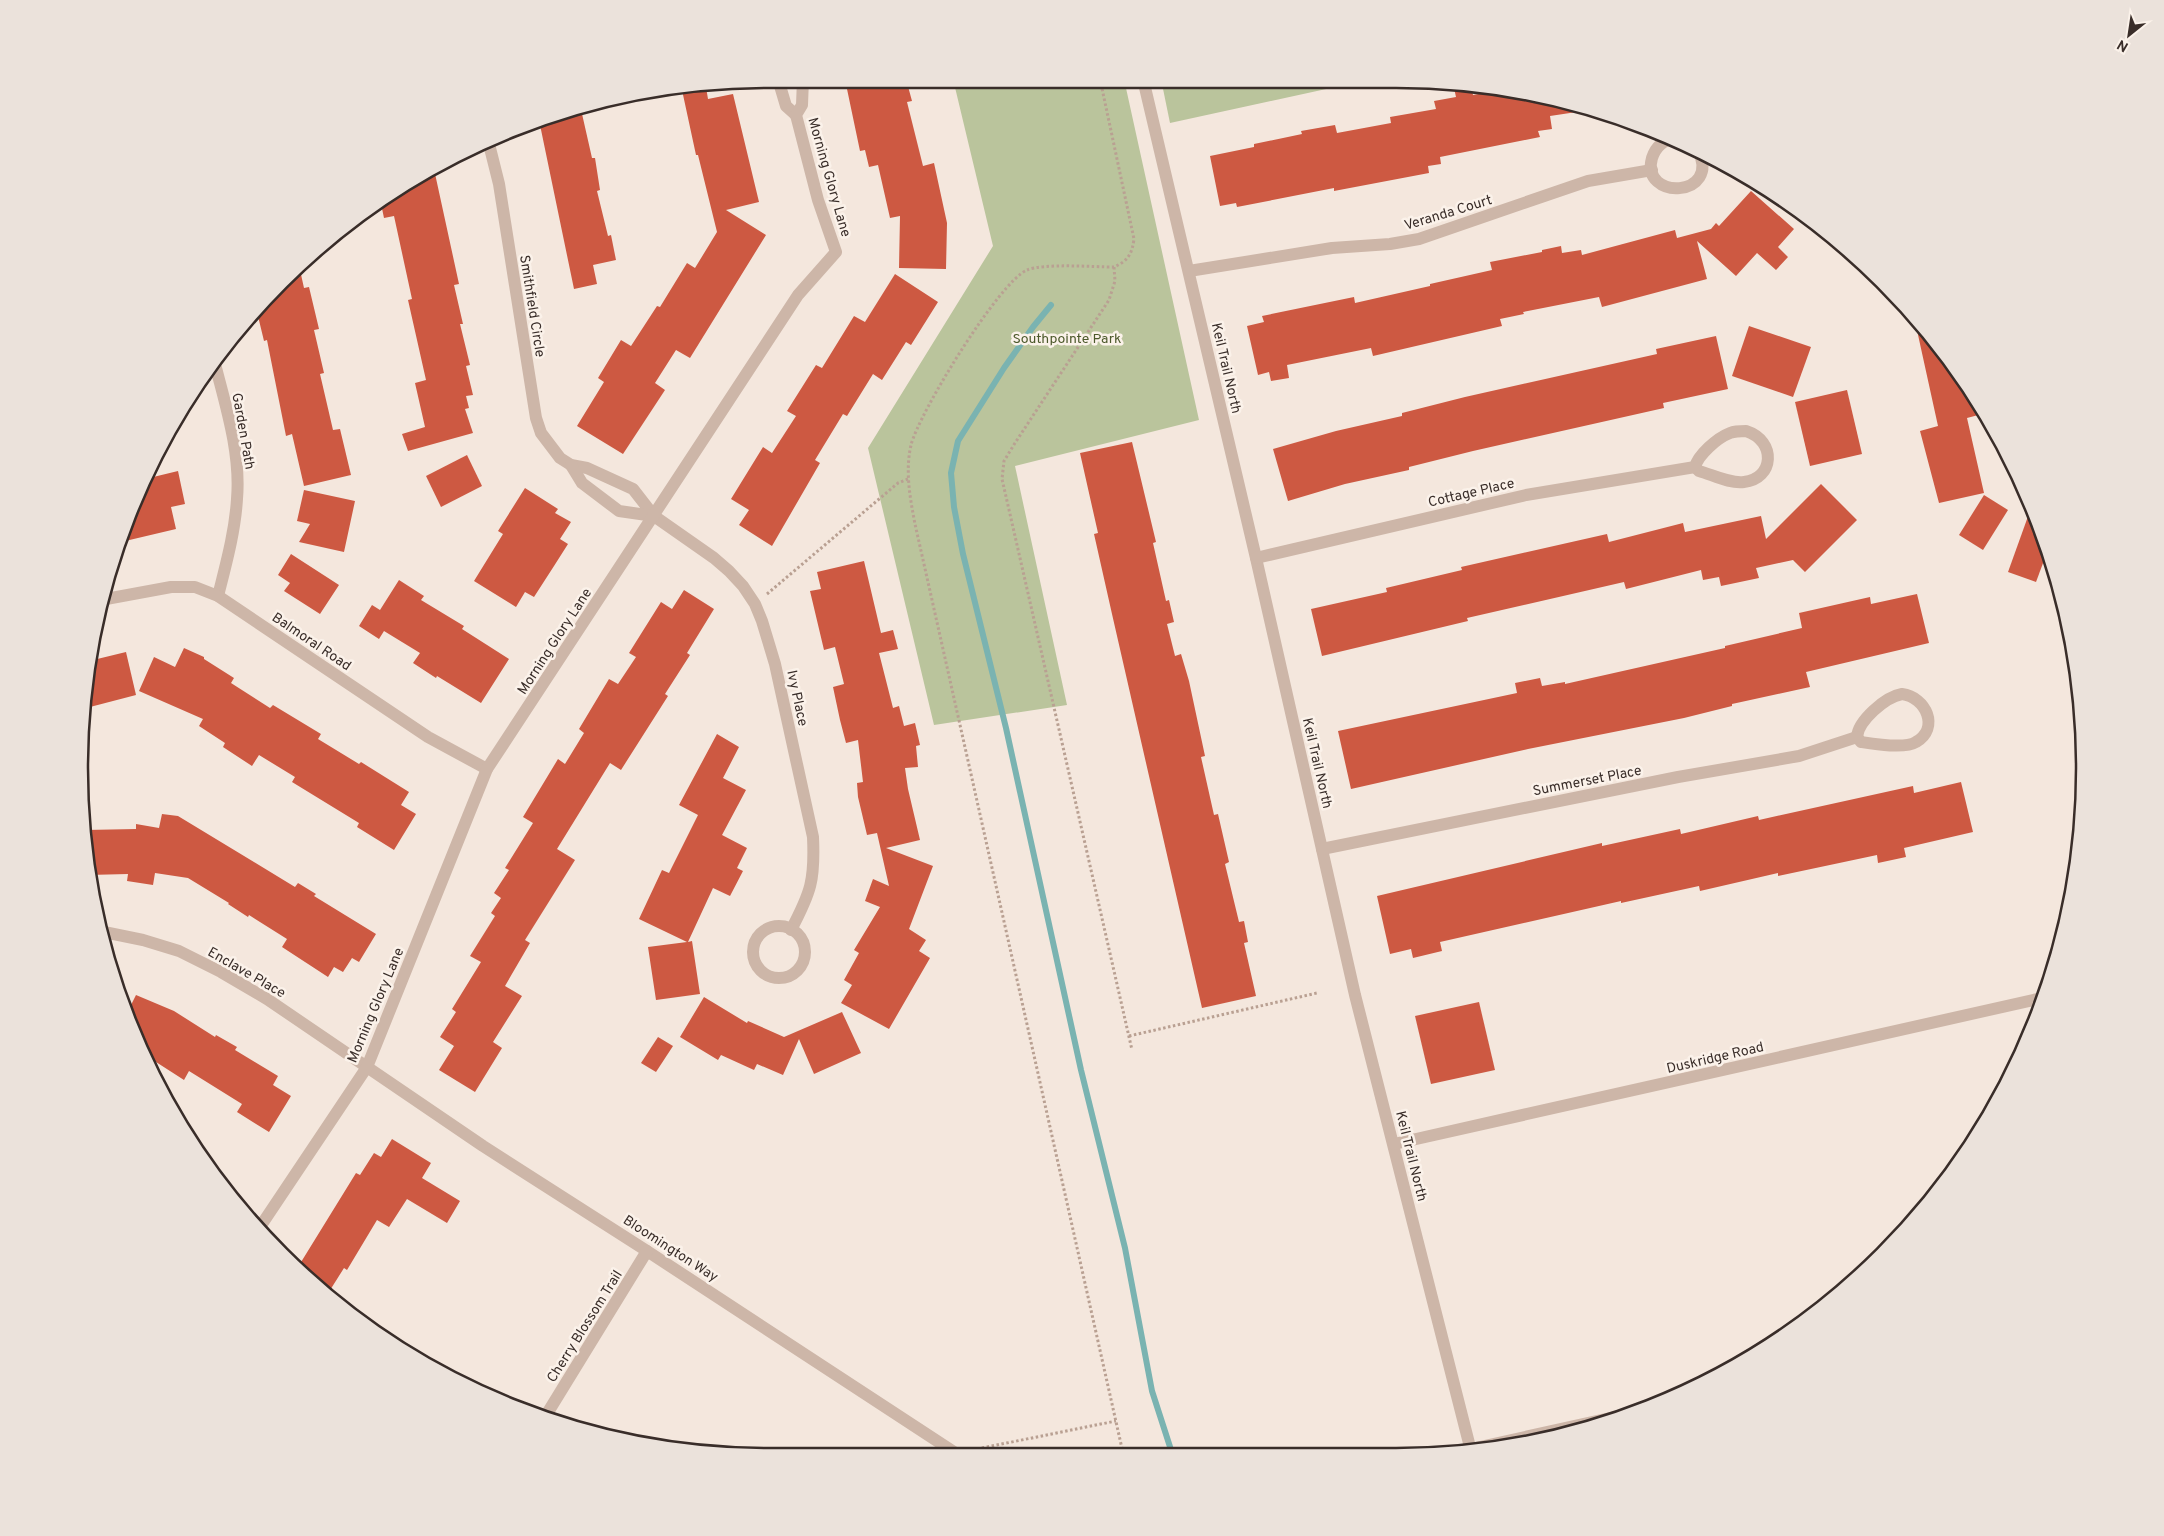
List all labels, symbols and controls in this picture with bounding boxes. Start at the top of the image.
north arrow [2104,10,2154,60]
text: N [2115,35,2132,55]
street label: Morning Glory Lane [803,116,854,239]
street label: Veranda Court [1403,192,1494,235]
street label: Smithfield Circle [515,254,548,359]
street label: Keil Trail North [1207,321,1244,415]
park label: Southpointe Park [1013,331,1121,348]
street label: Garden Path [227,392,258,471]
street label: Cottage Place [1427,475,1516,512]
street label: Morning Glory Lane [515,585,596,698]
street label: Balmoral Road [268,609,354,675]
street label: Ivy Place [782,669,811,728]
street label: Keil Trail North [1298,716,1335,810]
street label: Summerset Place [1531,763,1643,800]
street label: Enclave Place [204,944,288,1002]
street label: Morning Glory Lane [344,945,408,1066]
street label: Duskridge Road [1665,1039,1766,1078]
street label: Keil Trail North [1391,1109,1430,1203]
street label: Bloomington Way [619,1212,721,1286]
street label: Cherry Blossom Trail [544,1268,627,1386]

